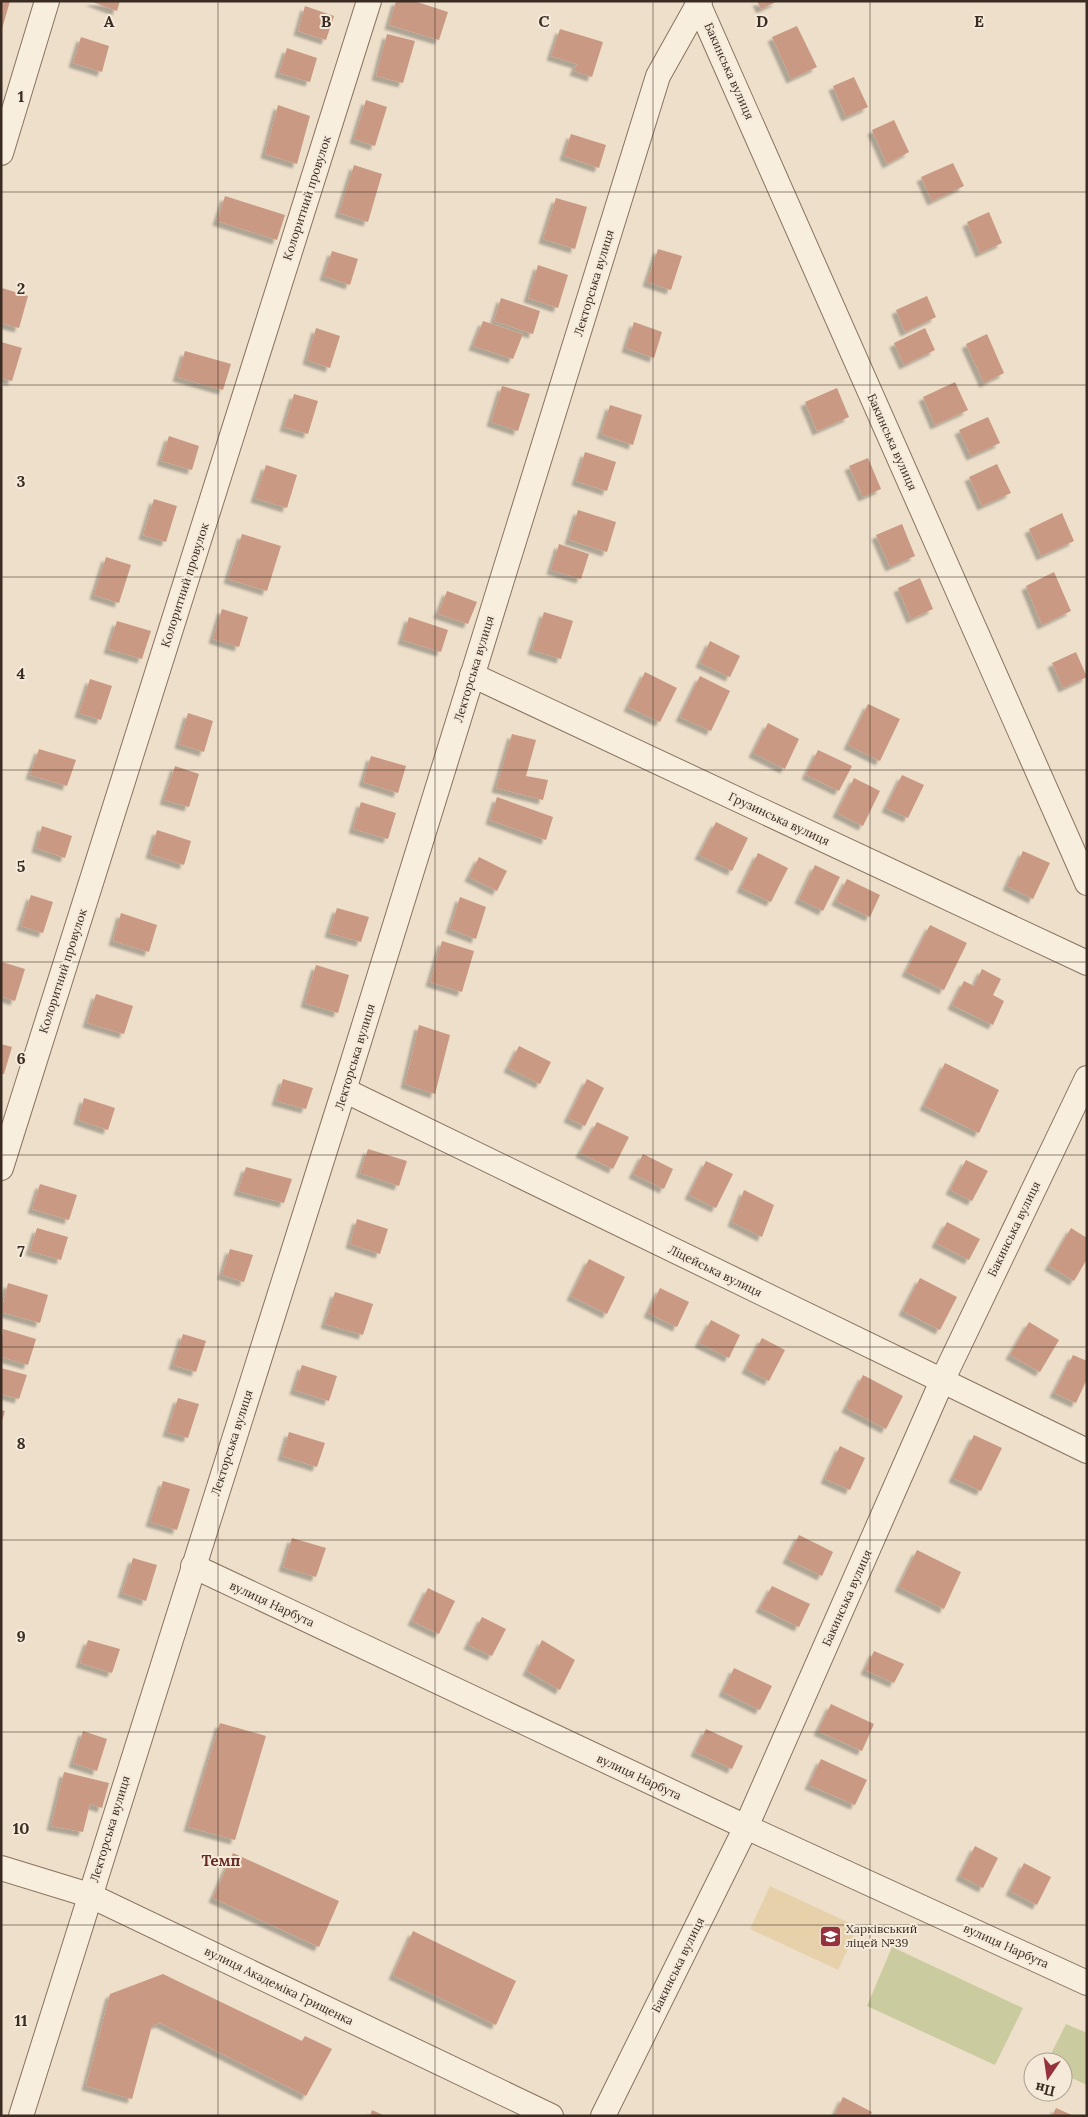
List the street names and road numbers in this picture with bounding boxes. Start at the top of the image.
street label: Бакинська вулиця [701,20,758,122]
street label: Колоритний провулок [279,133,334,262]
street label: Лекторська вулиця [570,228,617,338]
street label: Бакинська вулиця [864,391,921,493]
street label: Колоритний провулок [157,520,212,649]
street label: Лекторська вулиця [450,614,497,724]
street label: Грузинська вулиця [726,789,832,849]
street label: Колоритний провулок [35,906,90,1035]
street label: Лекторська вулиця [331,1002,378,1112]
street label: Бакинська вулиця [984,1179,1043,1279]
street label: Ліцейська вулиця [666,1241,765,1300]
street label: Лекторська вулиця [207,1388,256,1498]
street label: Бакинська вулиця [818,1547,875,1649]
street label: вулиця Нарбута [227,1577,317,1630]
street label: вулиця Нарбута [594,1750,684,1803]
street label: Лекторська вулиця [86,1774,133,1884]
street label: Бакинська вулиця [648,1915,707,2015]
street label: вулиця Нарбута [961,1920,1051,1971]
street label: вулиця Академіка Грищенка [202,1943,356,2028]

